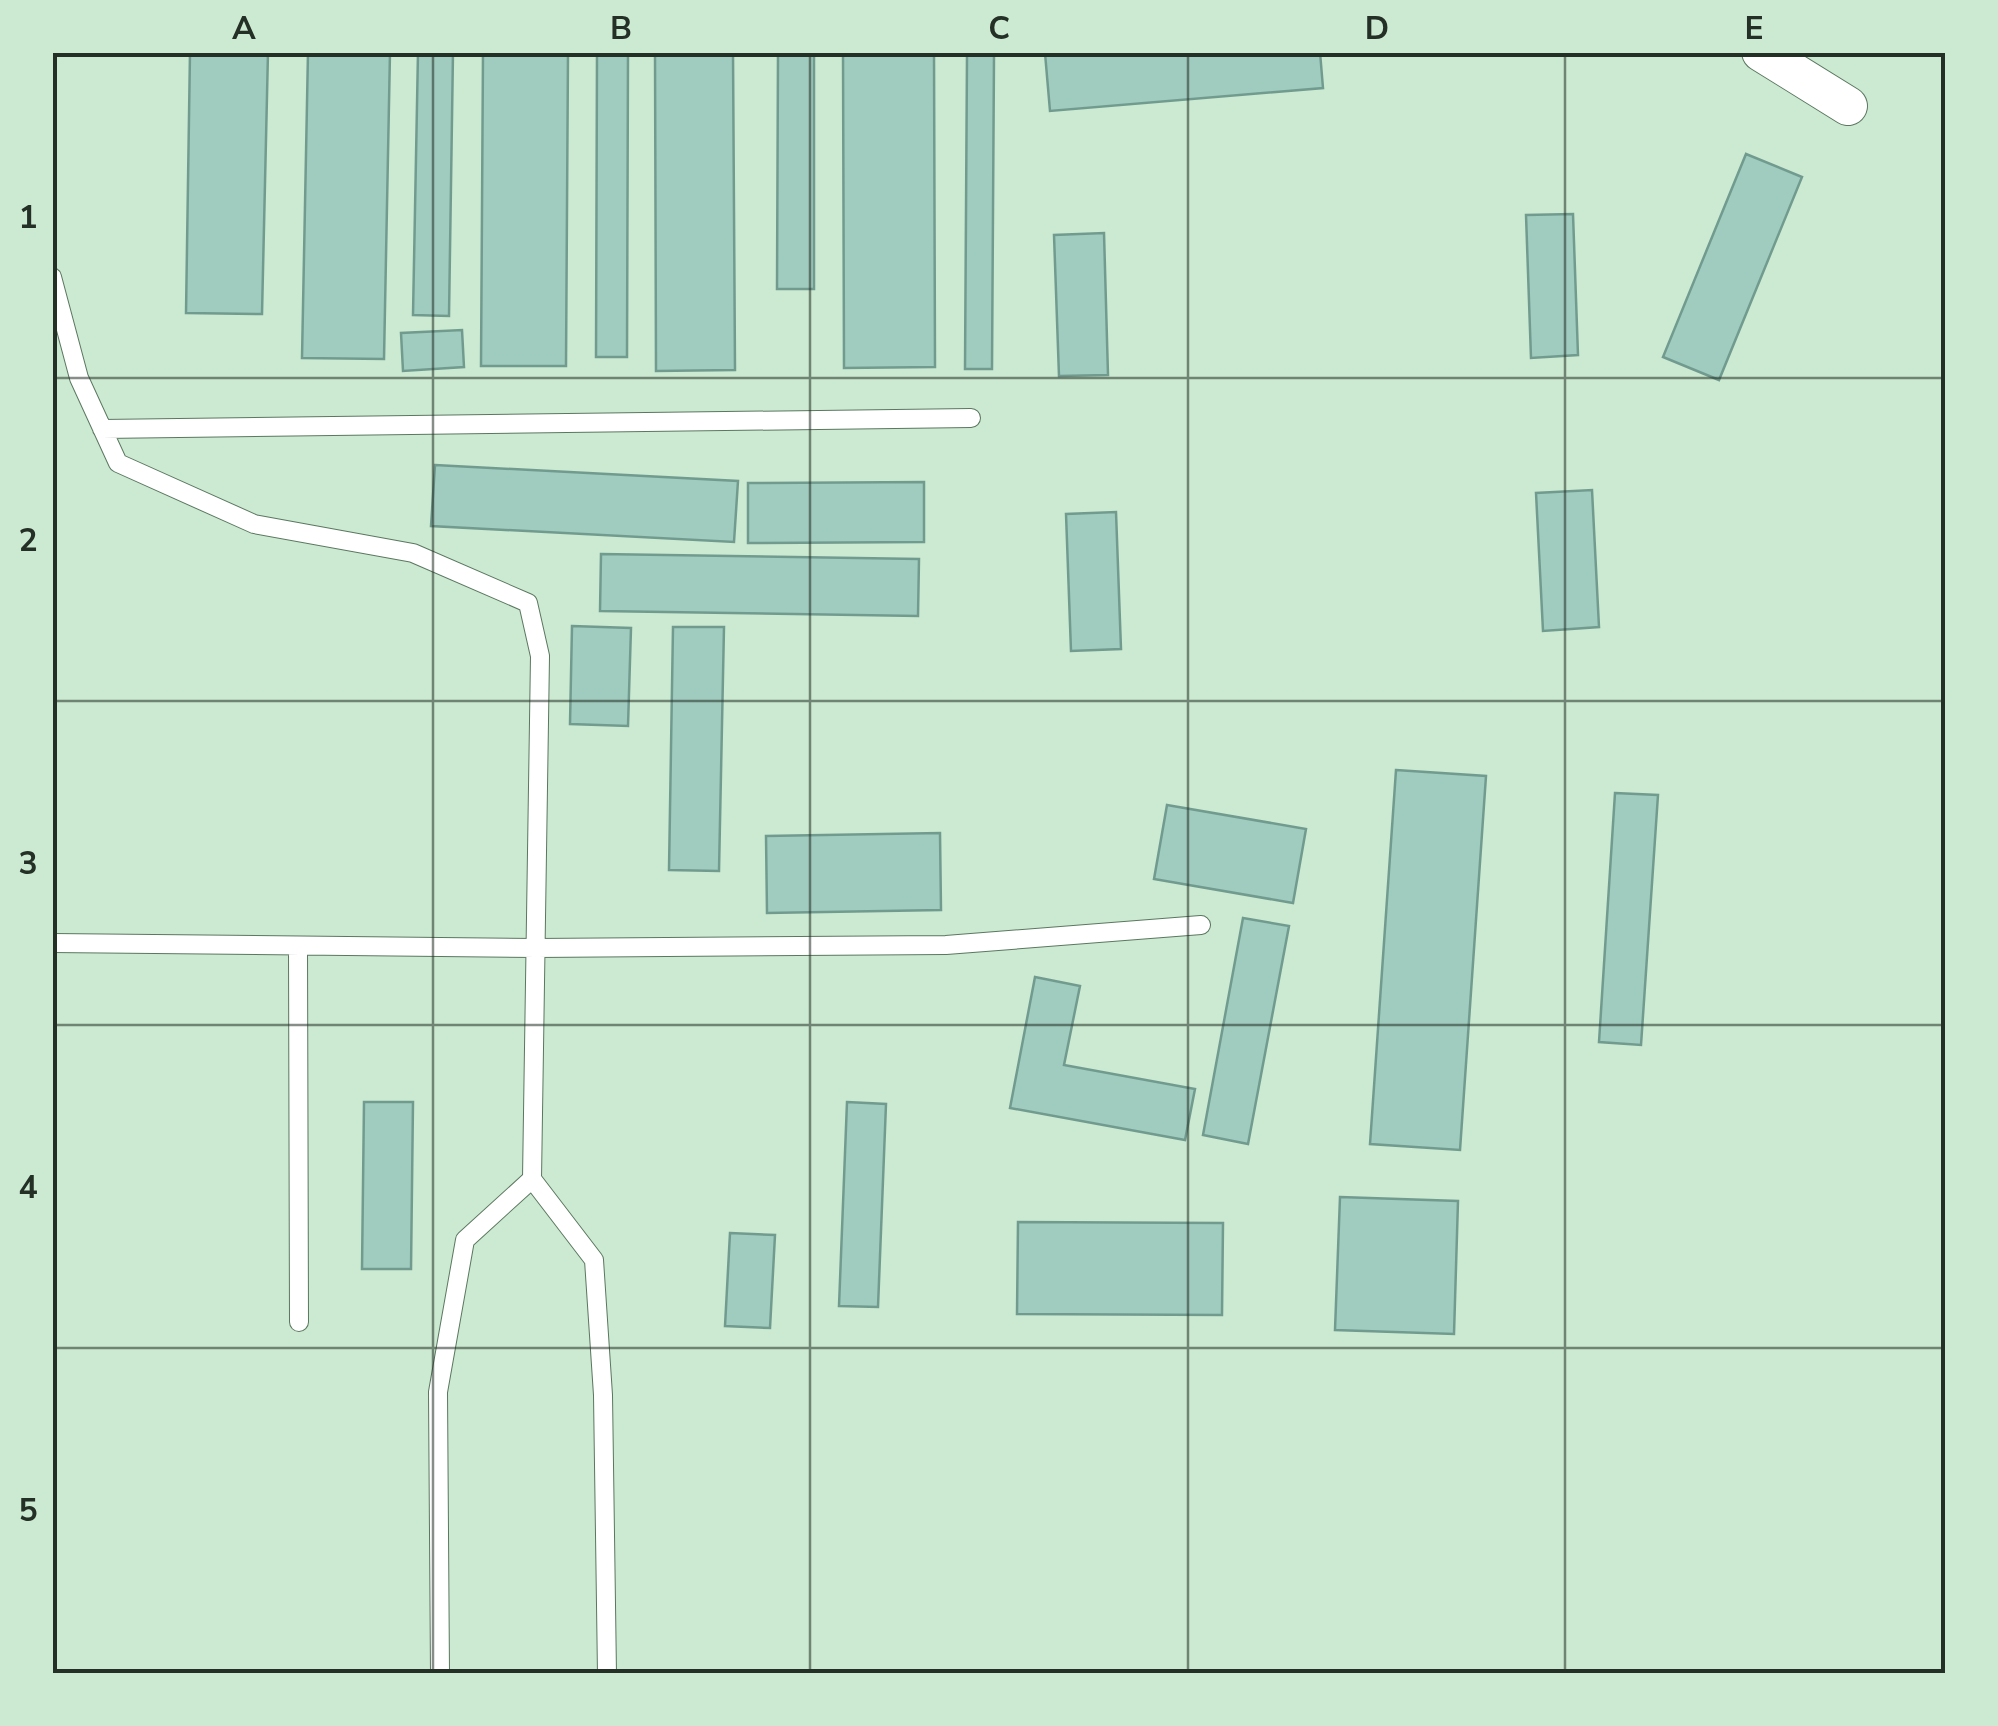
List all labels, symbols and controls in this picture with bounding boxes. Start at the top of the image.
text: A [232,7,256,50]
text: B [610,7,632,50]
text: C [988,7,1010,50]
text: D [1365,7,1389,50]
text: E [1744,7,1764,50]
text: 1 [18,196,38,239]
text: 2 [18,519,38,562]
text: 3 [18,842,38,885]
text: 4 [18,1166,38,1209]
text: 5 [18,1489,38,1532]

